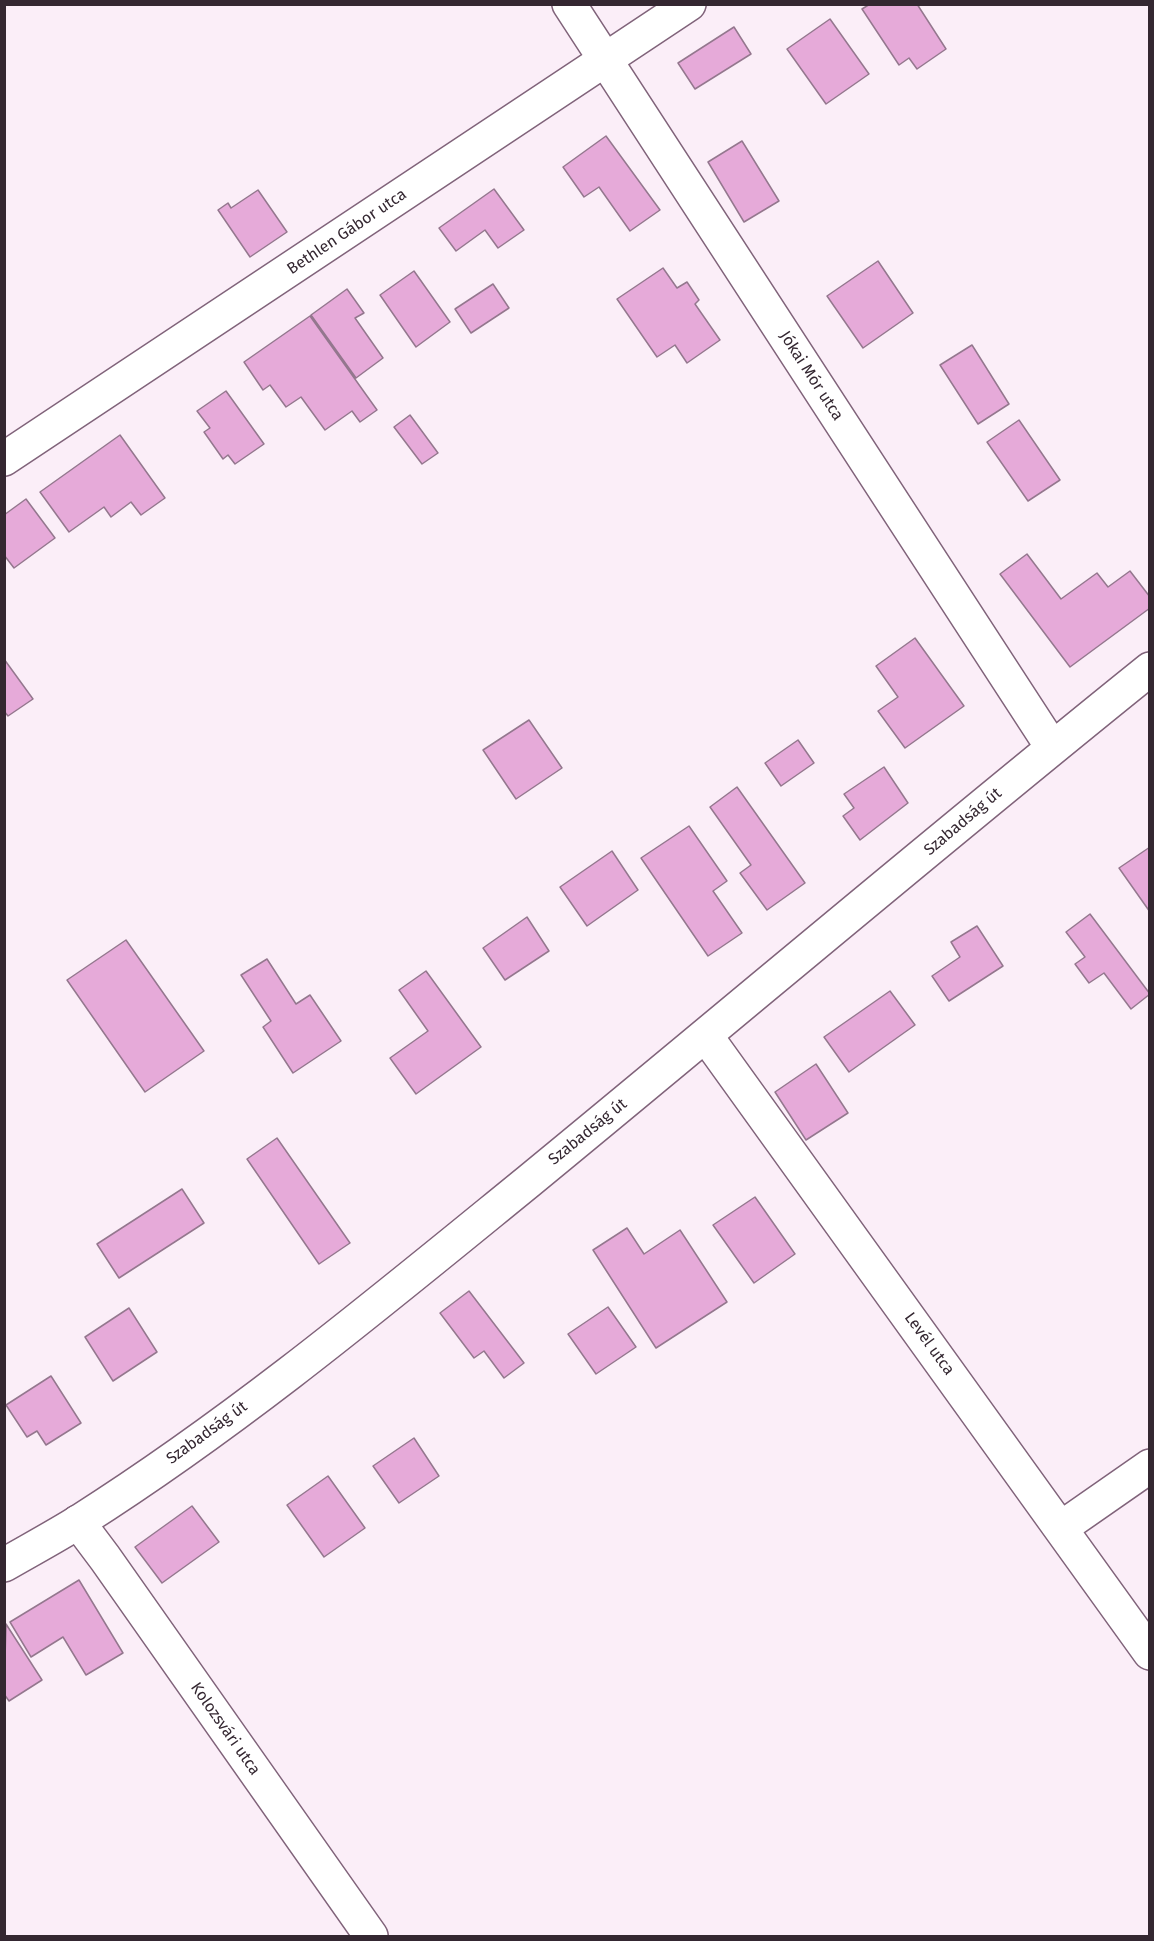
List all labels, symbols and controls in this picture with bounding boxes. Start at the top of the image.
street label: Bethlen Gábor utca [284,185,410,279]
street label: Jókai Mór utca [775,328,847,424]
street label: Szabadság út [920,784,1006,860]
street label: Szabadság út [545,1095,631,1169]
street label: Levél utca [900,1309,958,1379]
street label: Szabadság út [163,1397,251,1469]
street label: Kolozsvári utca [186,1679,264,1779]

